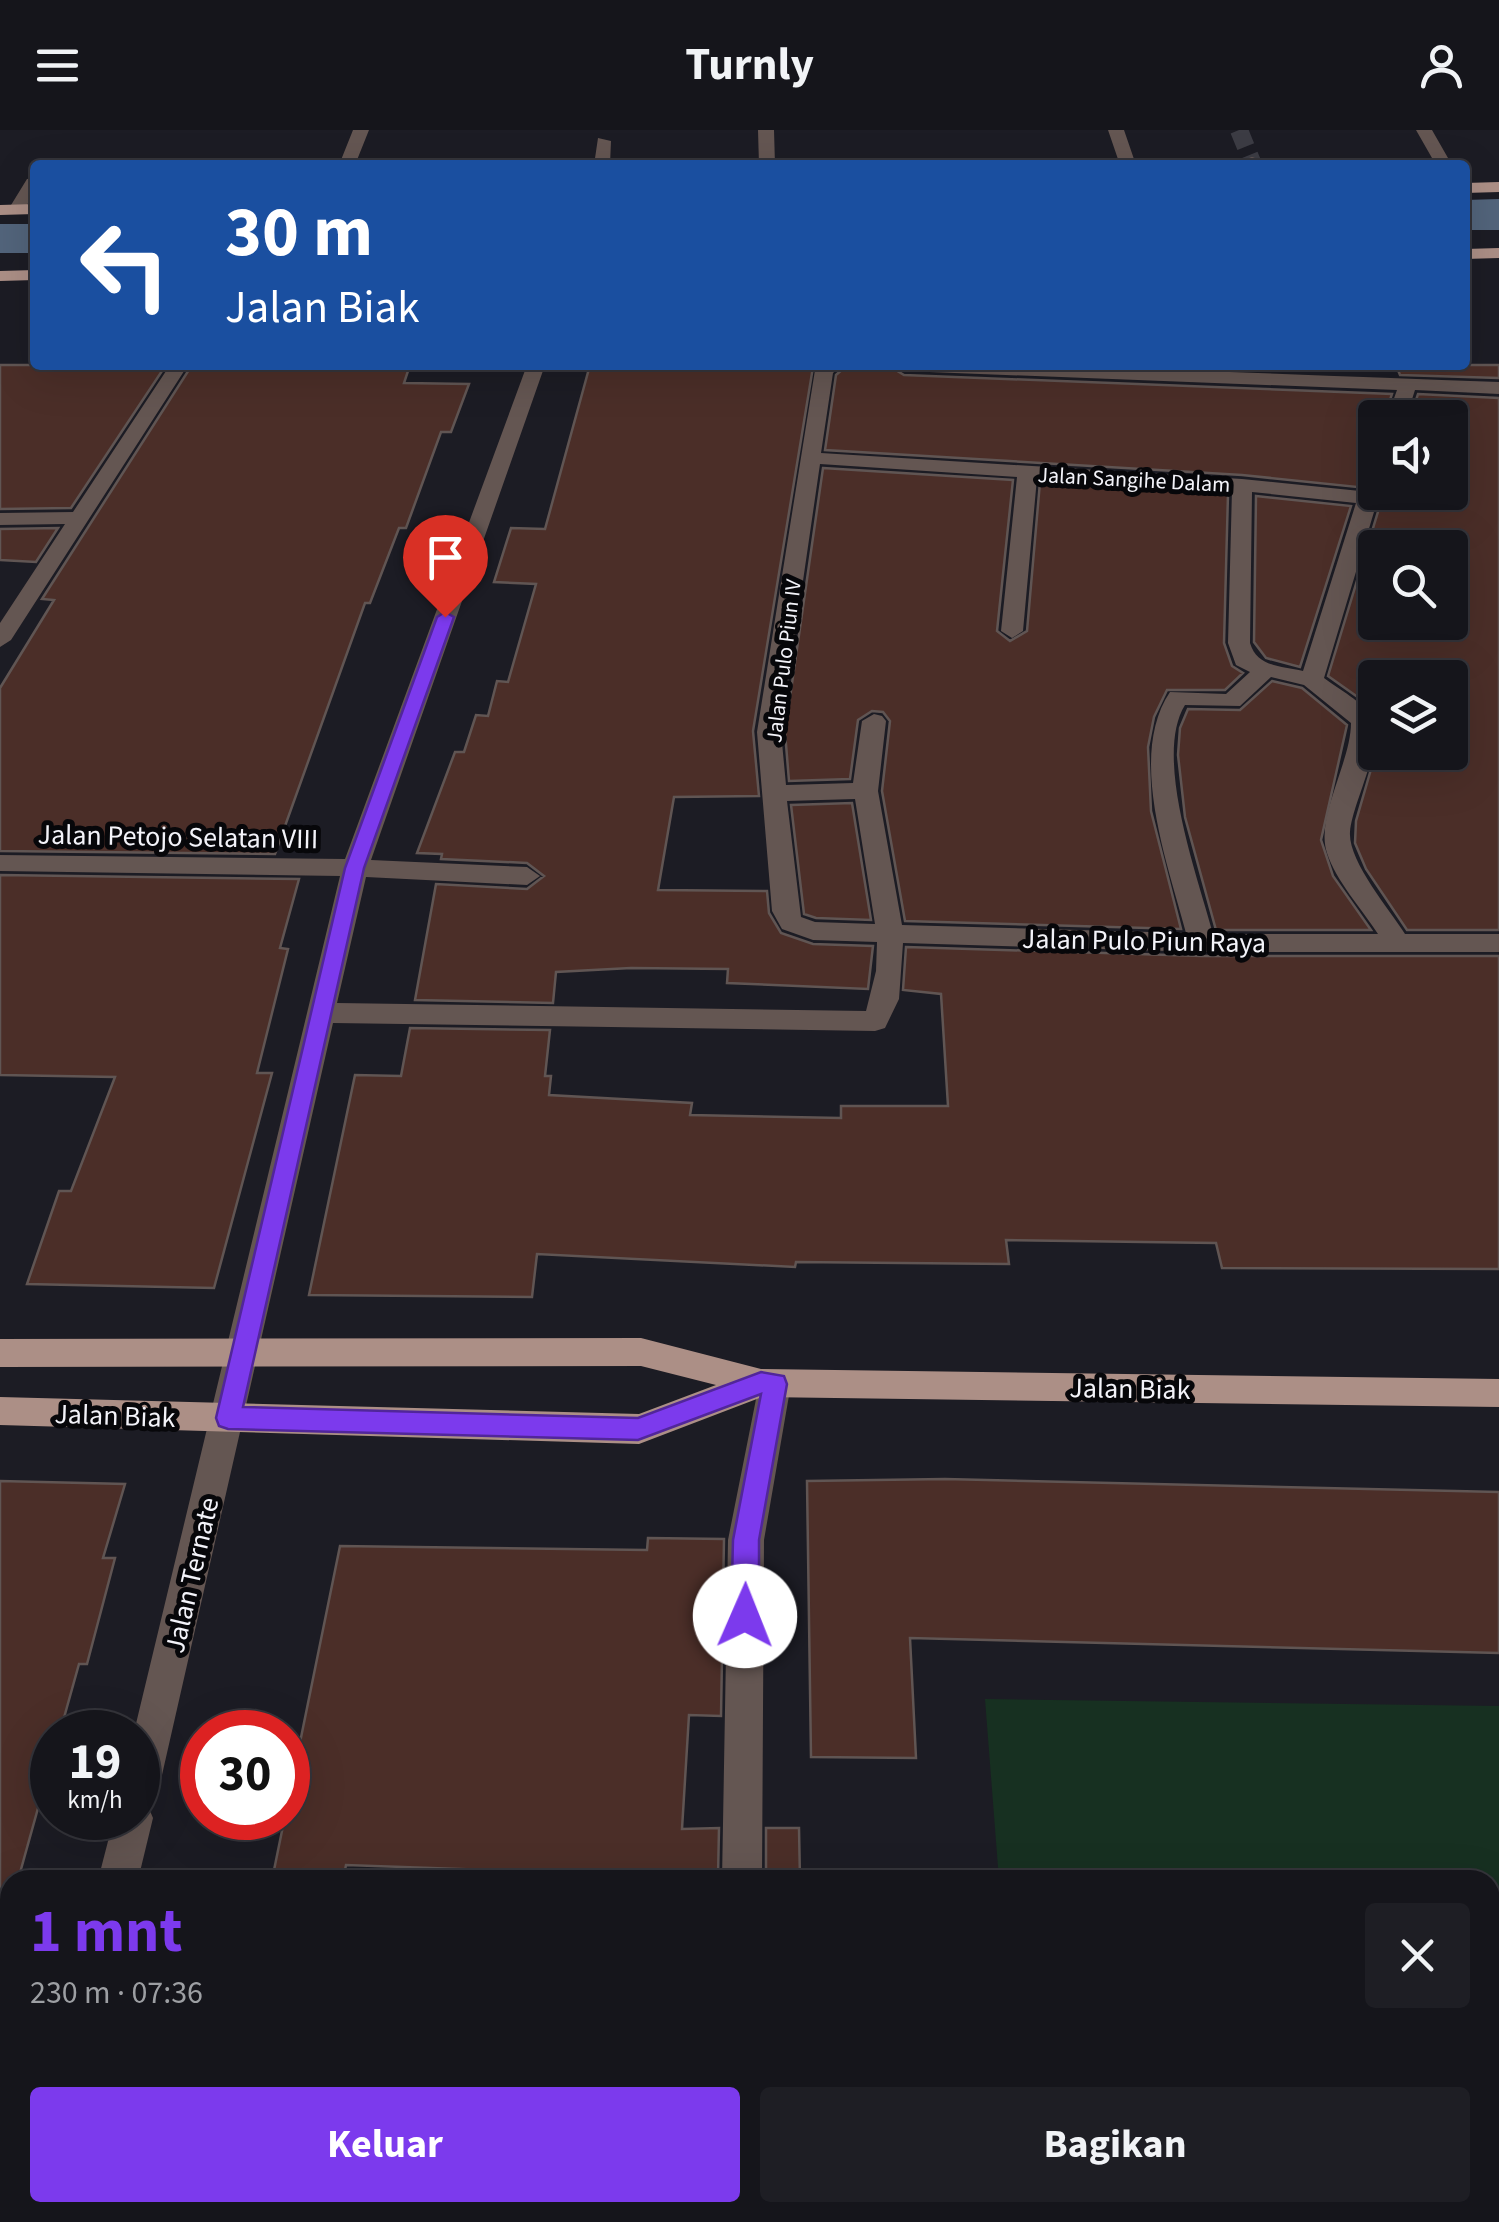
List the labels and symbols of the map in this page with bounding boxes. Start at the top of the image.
street label: Jalan Sangihe Dalam [1037,459,1231,501]
pin [403,515,488,618]
street label: Jalan Pulo Piun IV [758,577,810,745]
street label: Jalan Petojo Selatan VIII [37,815,319,859]
street label: Jalan Pulo Piun Raya [1022,919,1266,963]
street label: Jalan Biak [1069,1368,1191,1410]
street label: Jalan Biak [54,1394,176,1438]
street label: Jalan Ternate [155,1494,229,1657]
position arrow [693,1564,797,1668]
speed limit sign: 30 [180,1710,310,1840]

